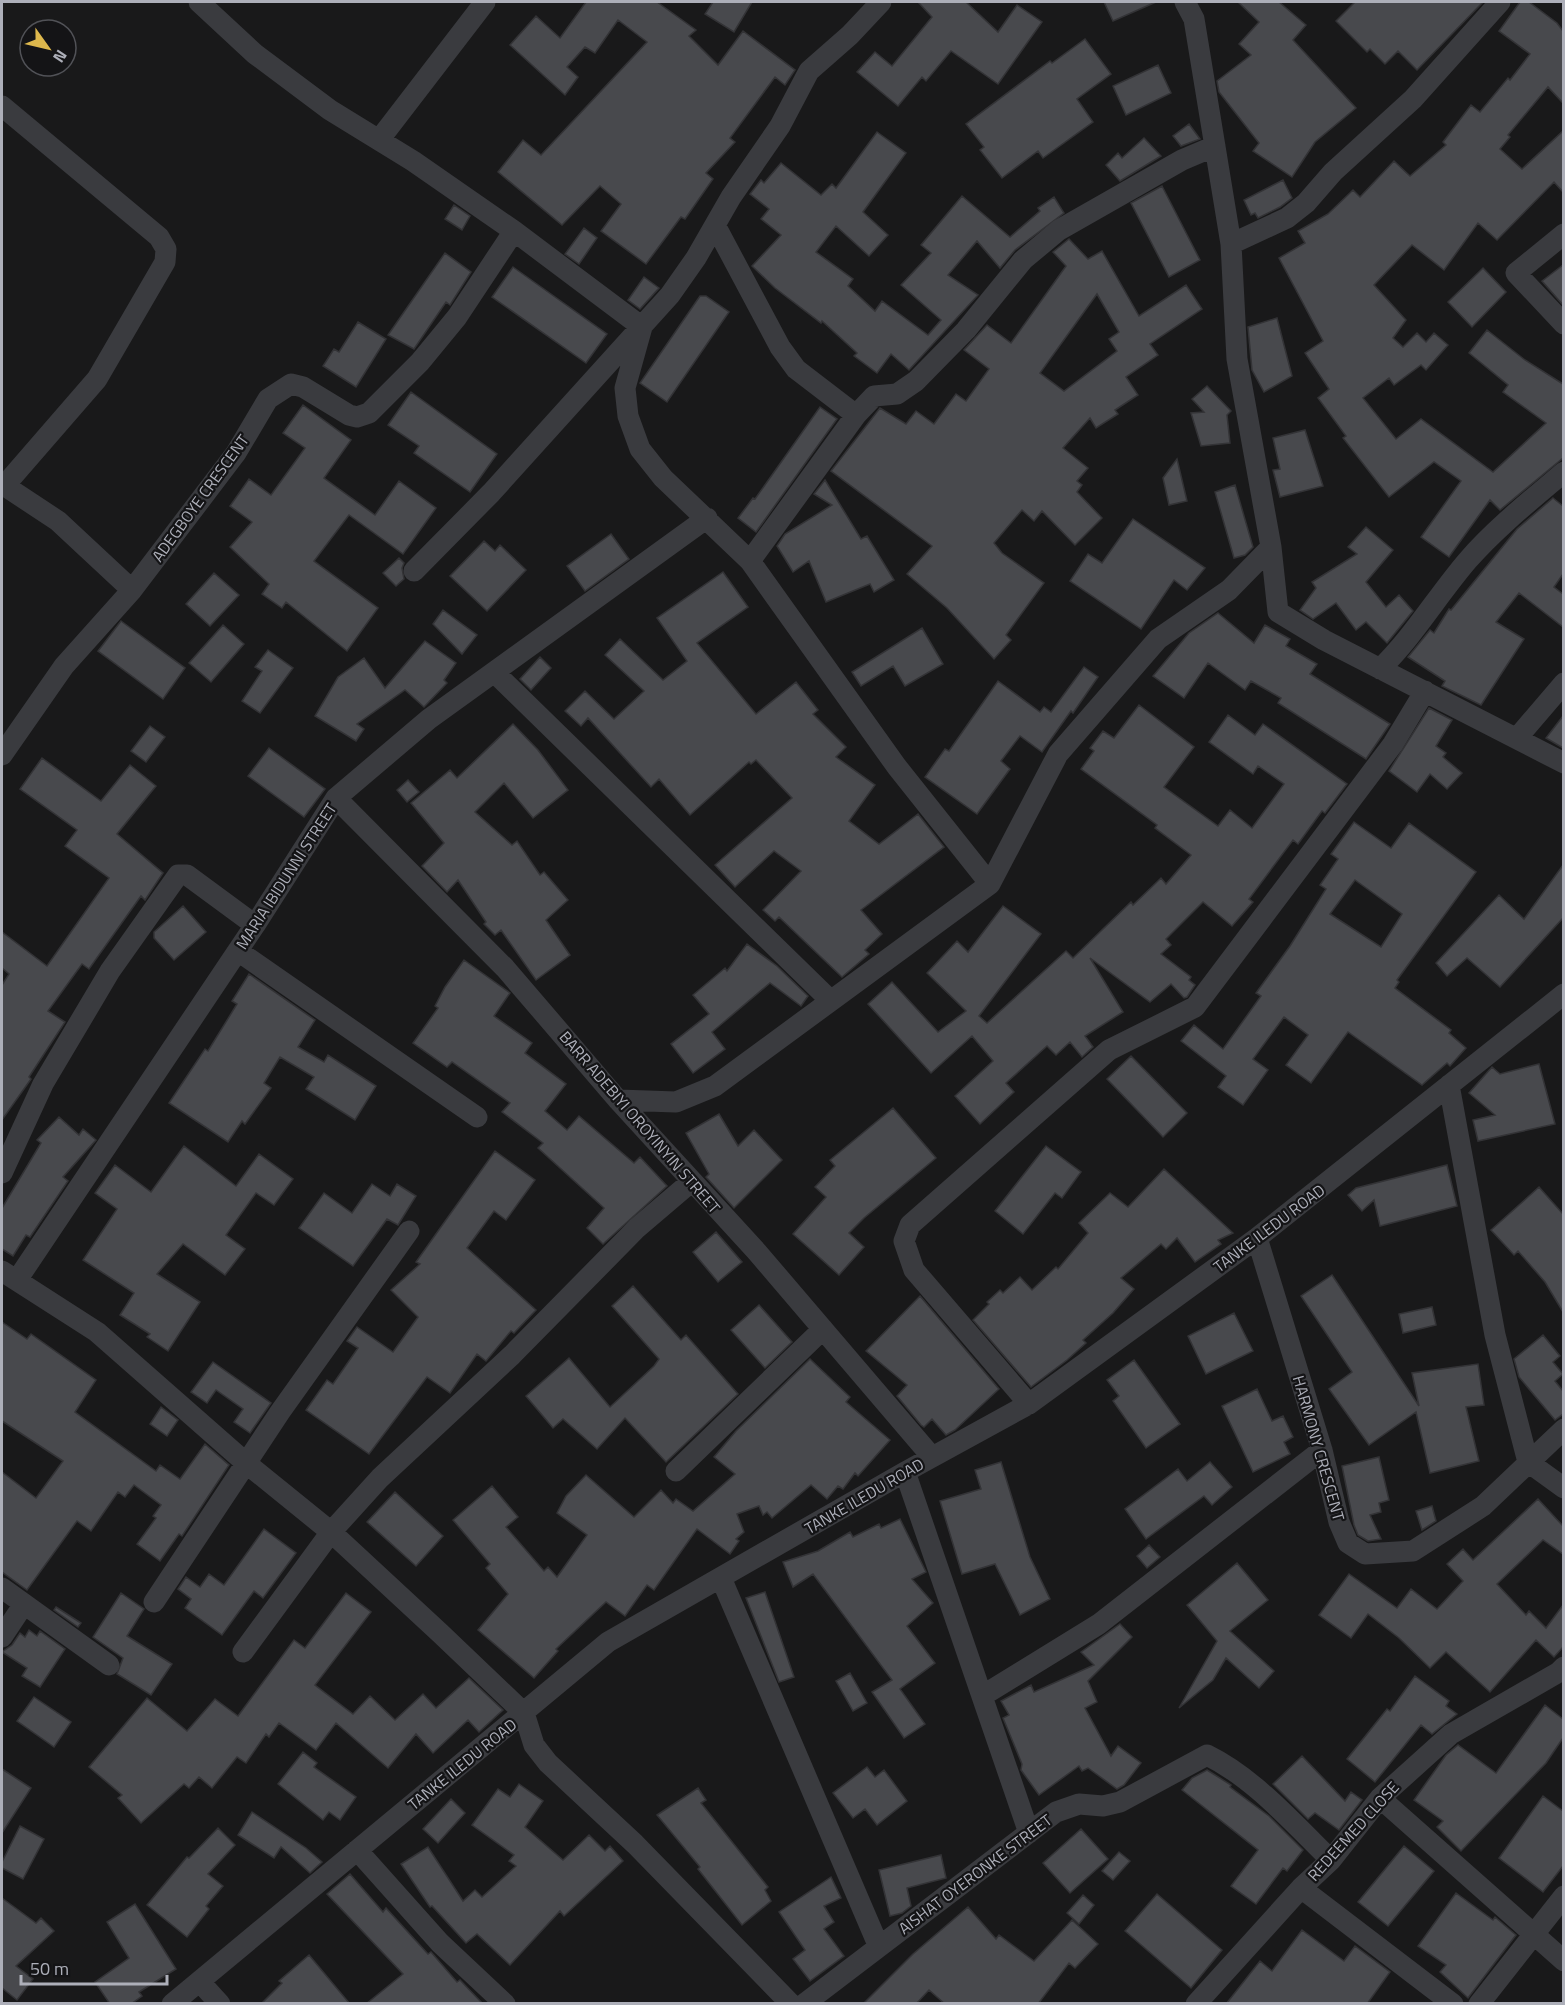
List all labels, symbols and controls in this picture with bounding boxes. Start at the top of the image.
north arrow [18,18,78,78]
text: N [47,45,73,68]
street label: ADEGBOYE CRESCENT [146,429,255,567]
street label: MARIA IBIDUNNI STREET [230,798,343,954]
street label: BARR ADEBIYI OROYINYIN STREET [554,1026,726,1219]
street label: TANKE ILEDU ROAD [1208,1178,1330,1278]
street label: HARMONY CRESCENT [1287,1373,1351,1524]
street label: TANKE ILEDU ROAD [800,1452,928,1540]
street label: TANKE ILEDU ROAD [402,1712,522,1816]
street label: REDEEMED CLOSE [1302,1776,1404,1886]
street label: AISHAT OYERONKE STREET [893,1808,1057,1940]
scale bar [21,1948,166,1986]
text: 50 m [30,1955,69,1982]

